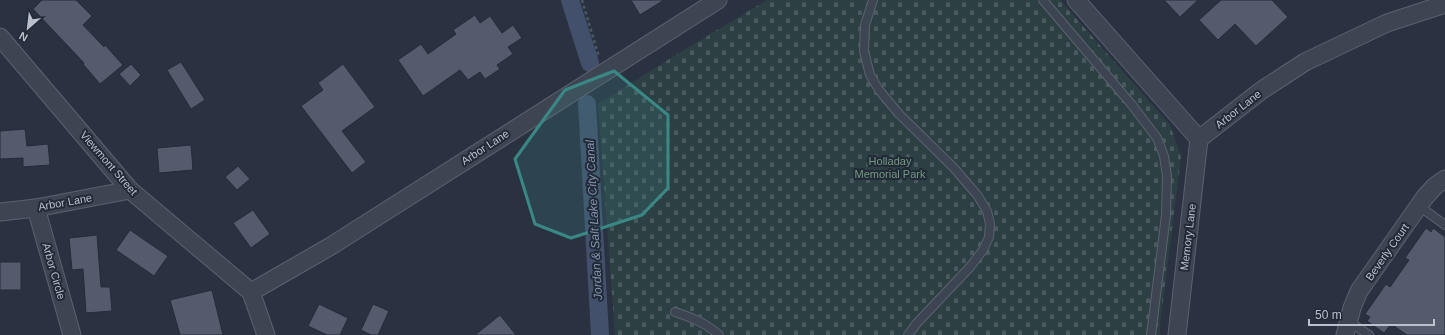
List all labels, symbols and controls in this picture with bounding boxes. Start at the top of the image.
north arrow [8,8,48,48]
text: N [17,30,30,44]
street label: Arbor Lane [1213,88,1263,130]
street label: Arbor Lane [459,127,511,167]
street label: Viewmont Street [78,129,140,197]
water label: Jordan & Salt Lake City Canal [583,139,605,301]
park label: Holladay Memorial Park [855,155,926,180]
street label: Arbor Lane [37,191,93,213]
street label: Memory Lane [1178,203,1198,271]
street label: Beverly Court [1363,221,1411,283]
street label: Arbor Circle [40,241,68,301]
scale bar [1309,301,1434,327]
text: 50 m [1315,308,1342,322]

